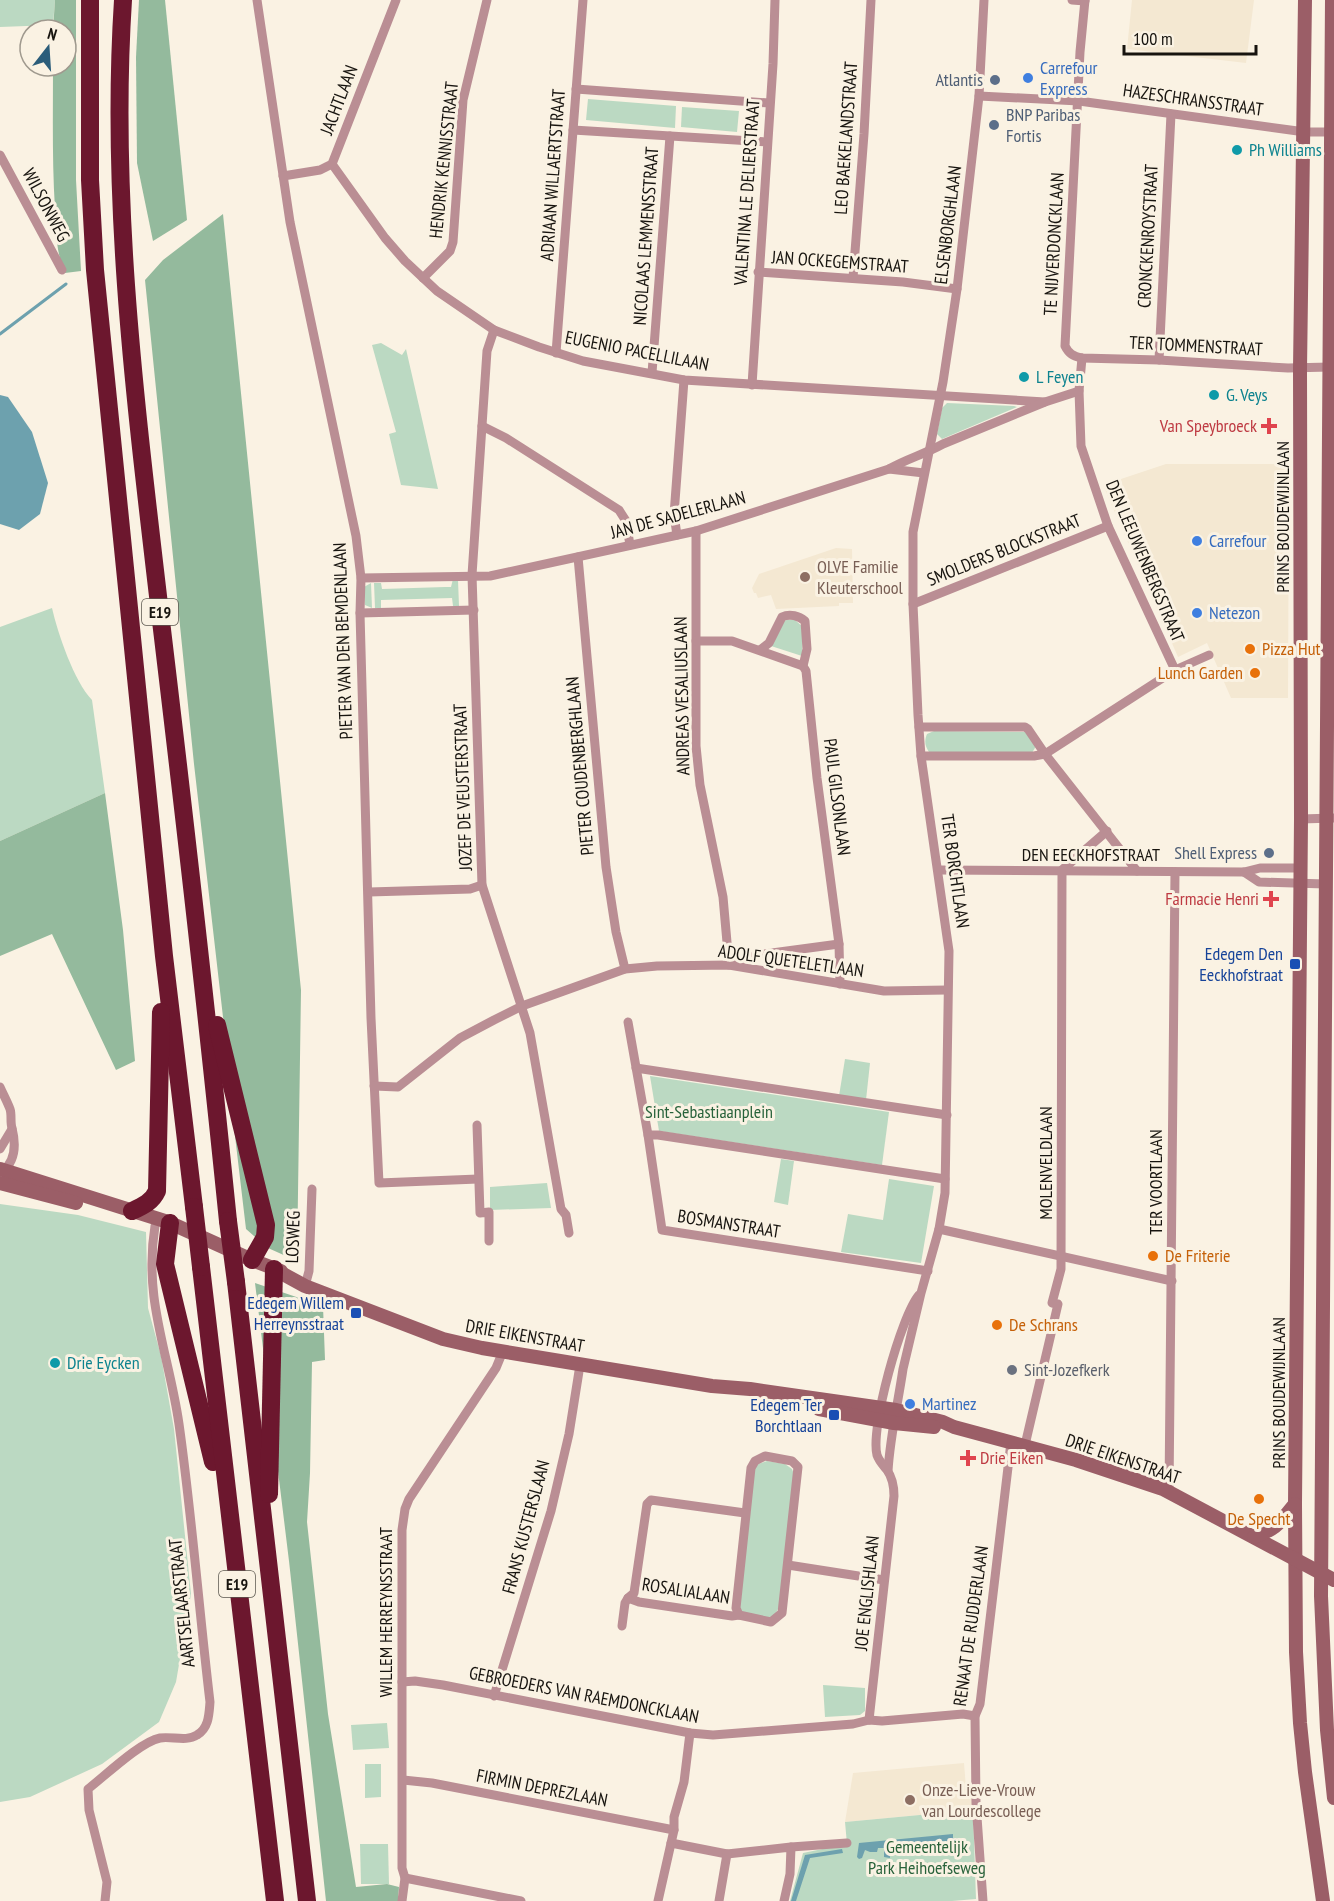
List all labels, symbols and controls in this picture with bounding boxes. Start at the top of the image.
north arrow [18,18,78,78]
scale bar [1124,18,1256,56]
text: N [45,23,59,44]
text: 100 m [1133,27,1173,50]
place label: Carrefour Express [1040,56,1098,100]
street label: LEO BAEKELANDSTRAAT [829,61,862,215]
street label: JACHTLAAN [314,62,362,139]
place label: Atlantis [936,68,983,91]
marker: Carrefour Express [1021,71,1035,85]
marker: Atlantis [988,73,1002,87]
street label: HAZESCHRANSSTRAAT [1121,78,1265,121]
street label: HENDRIK KENNISSTRAAT [424,80,463,239]
street label: ADRIAAN WILLAERTSTRAAT [535,88,570,262]
street label: VALENTINA LE DELIERSTRAAT [728,98,764,287]
place label: BNP Paribas Fortis [1006,103,1080,147]
marker: BNP Paribas Fortis [987,118,1001,132]
place label: Ph Williams [1249,138,1322,161]
marker: Ph Williams [1230,143,1244,157]
street label: NICOLAAS LEMMENSSTRAAT [628,146,663,326]
street label: CRONCKENROYSTRAAT [1132,163,1163,309]
street label: WILSONWEG [18,164,75,245]
street label: ELSENBORGHLAAN [929,164,966,286]
street label: TE NIJVERDONCKLAAN [1038,172,1069,316]
street label: JAN OCKEGEMSTRAAT [770,245,909,278]
street label: EUGENIO PACELLILAAN [563,325,711,376]
street label: TER TOMMENSTRAAT [1129,331,1263,360]
place label: L Feyen [1036,365,1083,388]
marker: L Feyen [1017,370,1031,384]
place label: G. Veys [1226,383,1268,406]
marker: G. Veys [1207,388,1221,402]
place label: Van Speybroeck [1159,414,1257,437]
marker: Van Speybroeck [1262,419,1276,433]
street label: PRINS BOUDEWIJNLAAN [1271,441,1294,593]
street label: DEN LEEUWENBERGSTRAAT [1101,476,1190,645]
street label: JAN DE SADELERLAAN [607,485,748,544]
street label: SMOLDERS BLOCKSTRAAT [924,508,1084,591]
place label: Carrefour [1209,529,1267,552]
marker: Carrefour [1190,534,1204,548]
street label: PIETER VAN DEN BEMDENLAAN [328,542,357,740]
place label: OLVE Familie Kleuterschool [817,555,903,599]
marker: OLVE Familie Kleuterschool [798,570,812,584]
road number: E19 [142,599,178,625]
place label: Netezon [1209,601,1260,624]
marker: Netezon [1190,606,1204,620]
street label: ANDREAS VESALIUSLAAN [669,616,694,776]
place label: Pizza Hut [1262,637,1320,660]
marker: Pizza Hut [1243,642,1257,656]
place label: Lunch Garden [1158,661,1243,684]
marker: Lunch Garden [1248,666,1262,680]
street label: PIETER COUDENBERGHLAAN [560,676,599,856]
street label: JOZEF DE VEUSTERSTRAAT [448,703,477,872]
street label: PAUL GILSONLAAN [819,737,856,857]
street label: TER BORCHTLAAN [936,812,975,929]
place label: Shell Express [1174,841,1257,864]
street label: DEN EECKHOFSTRAAT [1022,843,1160,866]
marker: Shell Express [1262,846,1276,860]
place label: Farmacie Henri [1165,887,1259,910]
marker: Farmacie Henri [1264,892,1278,906]
street label: ADOLF QUETELETLAAN [717,939,865,982]
place label: Edegem Den Eeckhofstraat [1199,942,1283,986]
marker: Edegem Den Eeckhofstraat [1288,957,1302,971]
park label: Sint-Sebastiaanplein [645,1100,773,1123]
street label: MOLENVELDLAAN [1034,1106,1057,1220]
street label: TER VOORTLAAN [1144,1129,1167,1235]
street label: BOSMANSTRAAT [676,1204,782,1243]
street label: LOSWEG [280,1210,305,1264]
place label: De Friterie [1165,1244,1230,1267]
marker: De Friterie [1146,1249,1160,1263]
place label: Edegem Willem Herreynsstraat [247,1291,344,1335]
marker: Edegem Willem Herreynsstraat [349,1306,363,1320]
place label: De Schrans [1009,1313,1078,1336]
street label: DRIE EIKENSTRAAT [464,1314,586,1357]
street label: PRINS BOUDEWIJNLAAN [1267,1317,1290,1469]
marker: De Schrans [990,1318,1004,1332]
place label: Drie Eycken [67,1351,140,1374]
marker: Drie Eycken [48,1356,62,1370]
place label: Sint-Jozefkerk [1024,1358,1110,1381]
marker: Sint-Jozefkerk [1005,1363,1019,1377]
place label: Martinez [922,1392,977,1415]
place label: Edegem Ter Borchtlaan [750,1393,822,1437]
marker: Martinez [903,1397,917,1411]
marker: Edegem Ter Borchtlaan [827,1408,841,1422]
street label: DRIE EIKENSTRAAT [1063,1428,1184,1489]
place label: Drie Eiken [980,1446,1043,1469]
marker: Drie Eiken [961,1451,975,1465]
street label: FRANS KUSTERSLAAN [497,1457,554,1596]
marker: De Specht [1252,1492,1266,1506]
place label: De Specht [1228,1507,1290,1530]
street label: WILLEM HERREYNSSTRAAT [374,1527,397,1697]
street label: JOE ENGLISHLAAN [849,1534,884,1652]
street label: AARTSELAARSTRAAT [163,1537,200,1669]
street label: RENAAT DE RUDDERLAAN [948,1544,993,1708]
road number: E19 [219,1571,255,1597]
street label: ROSALIALAAN [640,1572,732,1609]
street label: GEBROEDERS VAN RAEMDONCKLAAN [467,1661,701,1728]
street label: FIRMIN DEPREZLAAN [474,1764,610,1812]
place label: Onze-Lieve-Vrouw van Lourdescollege [922,1778,1041,1822]
marker: Onze-Lieve-Vrouw van Lourdescollege [903,1793,917,1807]
park label: Gemeentelijk Park Heihoefseweg [868,1835,986,1879]

